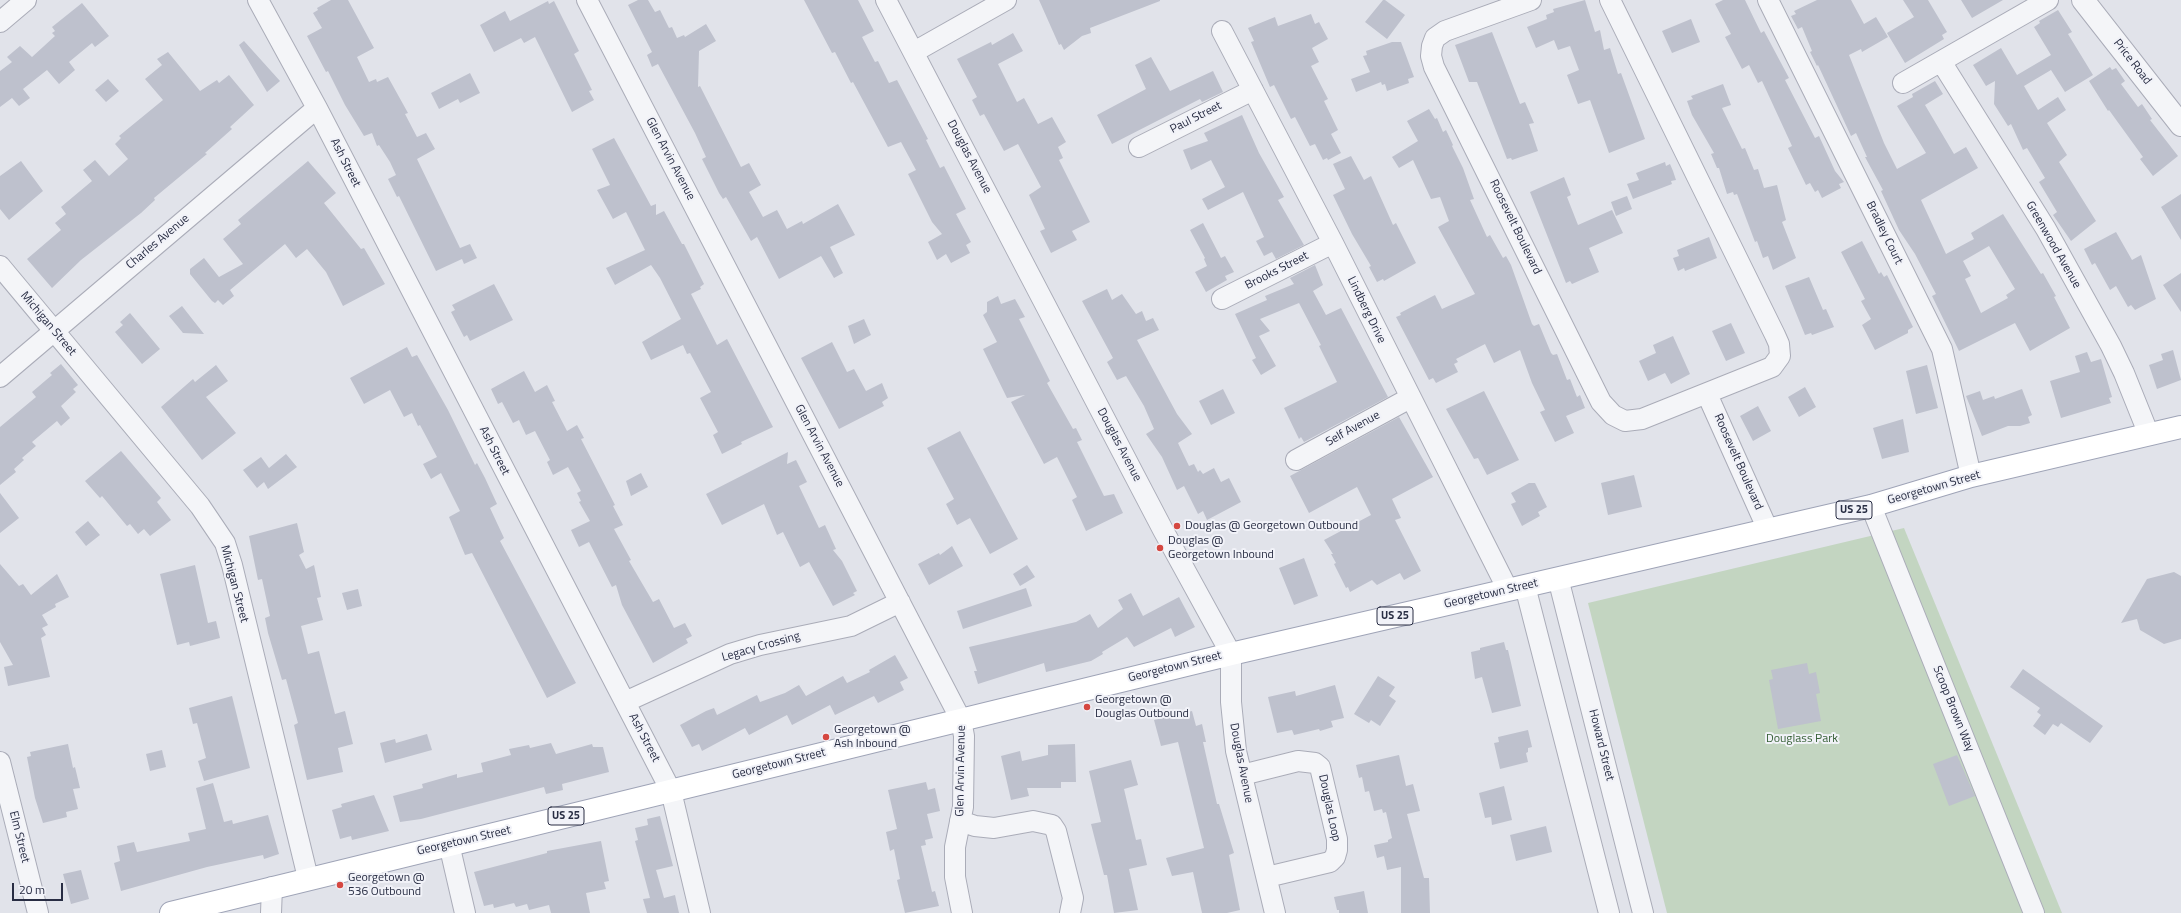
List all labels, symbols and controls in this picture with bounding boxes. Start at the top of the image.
street label: Price Road [2110,36,2154,88]
street label: Paul Street [1168,99,1224,137]
street label: Glen Arvin Avenue [642,115,698,203]
street label: Douglas Avenue [944,118,994,196]
street label: Ash Street [327,136,363,190]
street label: Roosevelt Boulevard [1486,177,1544,277]
street label: Bradley Court [1863,199,1905,267]
street label: Greenwood Avenue [2022,199,2084,291]
street label: Charles Avenue [124,212,192,272]
street label: Brooks Street [1243,249,1311,293]
street label: Lindberg Drive [1344,274,1388,346]
street label: Michigan Street [17,289,79,359]
street label: Glen Arvin Avenue [791,402,847,490]
street label: Douglas Avenue [1094,406,1144,484]
street label: Self Avenue [1323,408,1383,450]
street label: Roosevelt Boulevard [1710,412,1766,512]
street label: Ash Street [476,424,512,478]
street label: Georgetown Street [1886,468,1982,508]
road number: US 25 [1836,501,1872,519]
place label: Douglas @ Georgetown Outbound [1185,519,1358,533]
marker: Douglas @ Georgetown Outbound [1172,521,1182,531]
place label: Douglas @ Georgetown Inbound [1168,534,1274,562]
marker: Douglas @ Georgetown Inbound [1155,543,1165,553]
street label: Michigan Street [217,544,251,624]
street label: Georgetown Street [1443,576,1539,612]
road number: US 25 [1377,607,1413,625]
street label: Legacy Crossing [720,629,802,665]
street label: Georgetown Street [1127,648,1223,686]
street label: Scoop Brown Way [1929,664,1977,754]
place label: Georgetown @ Douglas Outbound [1095,693,1189,721]
marker: Georgetown @ Douglas Outbound [1082,702,1092,712]
street label: Howard Street [1585,708,1617,782]
street label: Ash Street [625,711,663,765]
street label: Douglas Avenue [1226,722,1256,804]
place label: Georgetown @ Ash Inbound [834,723,910,751]
street label: Glen Arvin Avenue [953,725,969,817]
marker: Georgetown @ Ash Inbound [821,732,831,742]
park label: Douglass Park [1766,732,1838,746]
street label: Georgetown Street [731,745,827,783]
street label: Douglas Loop [1315,773,1343,843]
road number: US 25 [548,807,584,825]
street label: Elm Street [6,810,32,864]
street label: Georgetown Street [416,823,512,859]
place label: Georgetown @ 536 Outbound [348,871,424,899]
scale bar [14,875,65,901]
text: 20 m [19,880,45,899]
marker: Georgetown @ 536 Outbound [335,880,345,890]

